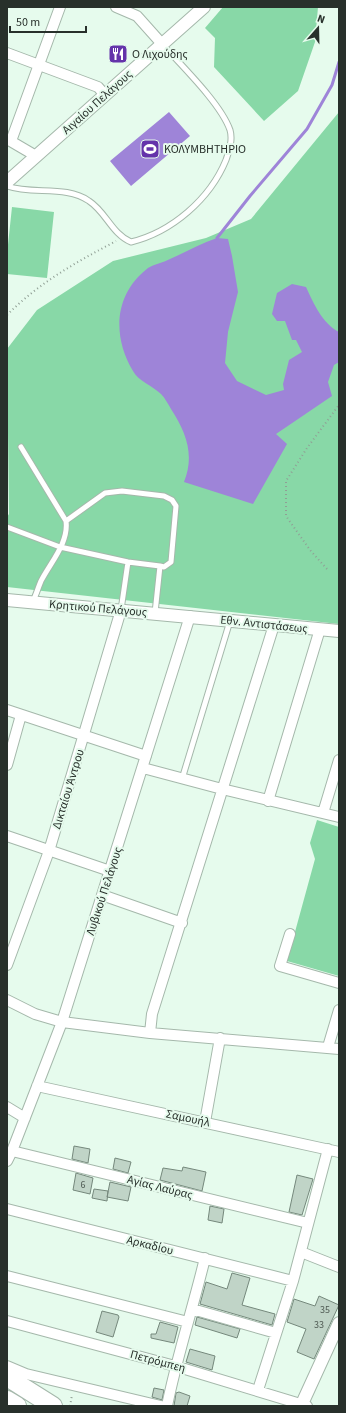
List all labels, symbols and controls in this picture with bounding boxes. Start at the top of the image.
scale bar [10,8,86,34]
north arrow [298,8,338,48]
text: N [315,11,327,27]
text: 50 m [16,14,40,31]
restaurant icon: Ο Λιχούδης [107,43,129,65]
place label: Ο Λιχούδης [132,46,188,63]
street label: Αιγαίου Πελάγους [58,66,136,139]
sports icon: ΚΟΛΥΜΒΗΤΗΡΙΟ [139,138,161,160]
place label: ΚΟΛΥΜΒΗΤΗΡΙΟ [164,141,246,158]
street label: Κρητικού Πελάγους [48,596,148,621]
street label: Εθν. Αντιστάσεως [220,611,308,638]
street label: Δικταίου Άντρου [48,747,89,831]
street label: Λυβικού Πελάγους [82,845,127,937]
street label: Σαμουήλ [164,1106,212,1131]
street label: Αγίας Λαύρας [125,1171,194,1204]
house number: 6 [81,1178,86,1192]
street label: Αρκαδίου [125,1231,175,1259]
house number: 35 [320,1303,330,1317]
house number: 33 [314,1318,324,1332]
street label: Πετρόμπεη [128,1346,187,1377]

